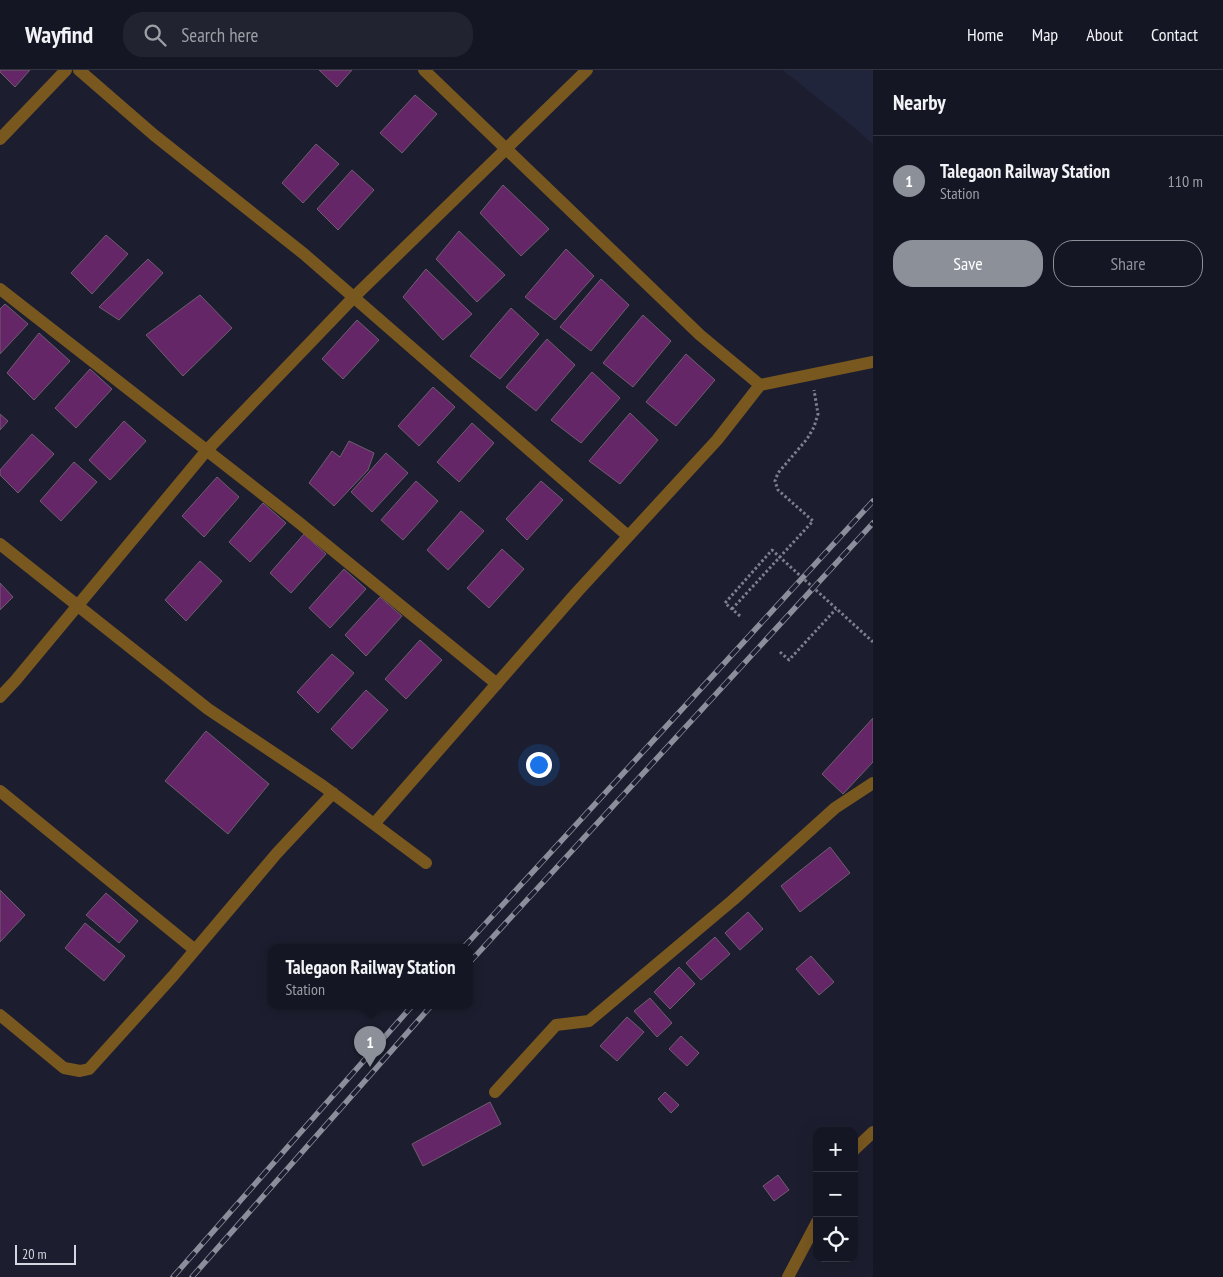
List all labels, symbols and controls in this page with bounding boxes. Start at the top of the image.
search box [123,12,473,57]
text: Wayfind [25,19,93,50]
icon: search [141,21,169,49]
text: Search here [181,23,258,47]
text: Home [967,23,1004,46]
text: Map [1032,23,1058,46]
text: About [1086,23,1123,46]
text: Contact [1151,23,1198,46]
text: Nearby [893,89,946,116]
text: Talegaon Railway Station [940,159,1110,183]
text: 1 [905,171,913,191]
text: 110 m [1168,171,1203,191]
text: Station [940,183,979,203]
button: Save [893,240,1043,287]
button: Share [1053,240,1203,287]
your location [526,752,552,778]
popup [268,944,473,1009]
text: Talegaon Railway Station [285,955,456,979]
text: Station [285,979,325,999]
pin: 1 [354,1026,386,1067]
map controls [813,1127,858,1262]
button: + [813,1127,858,1172]
button: − [813,1172,858,1217]
button: locate [813,1217,858,1262]
scale bar [15,1242,76,1265]
text: 20 m [22,1245,47,1263]

